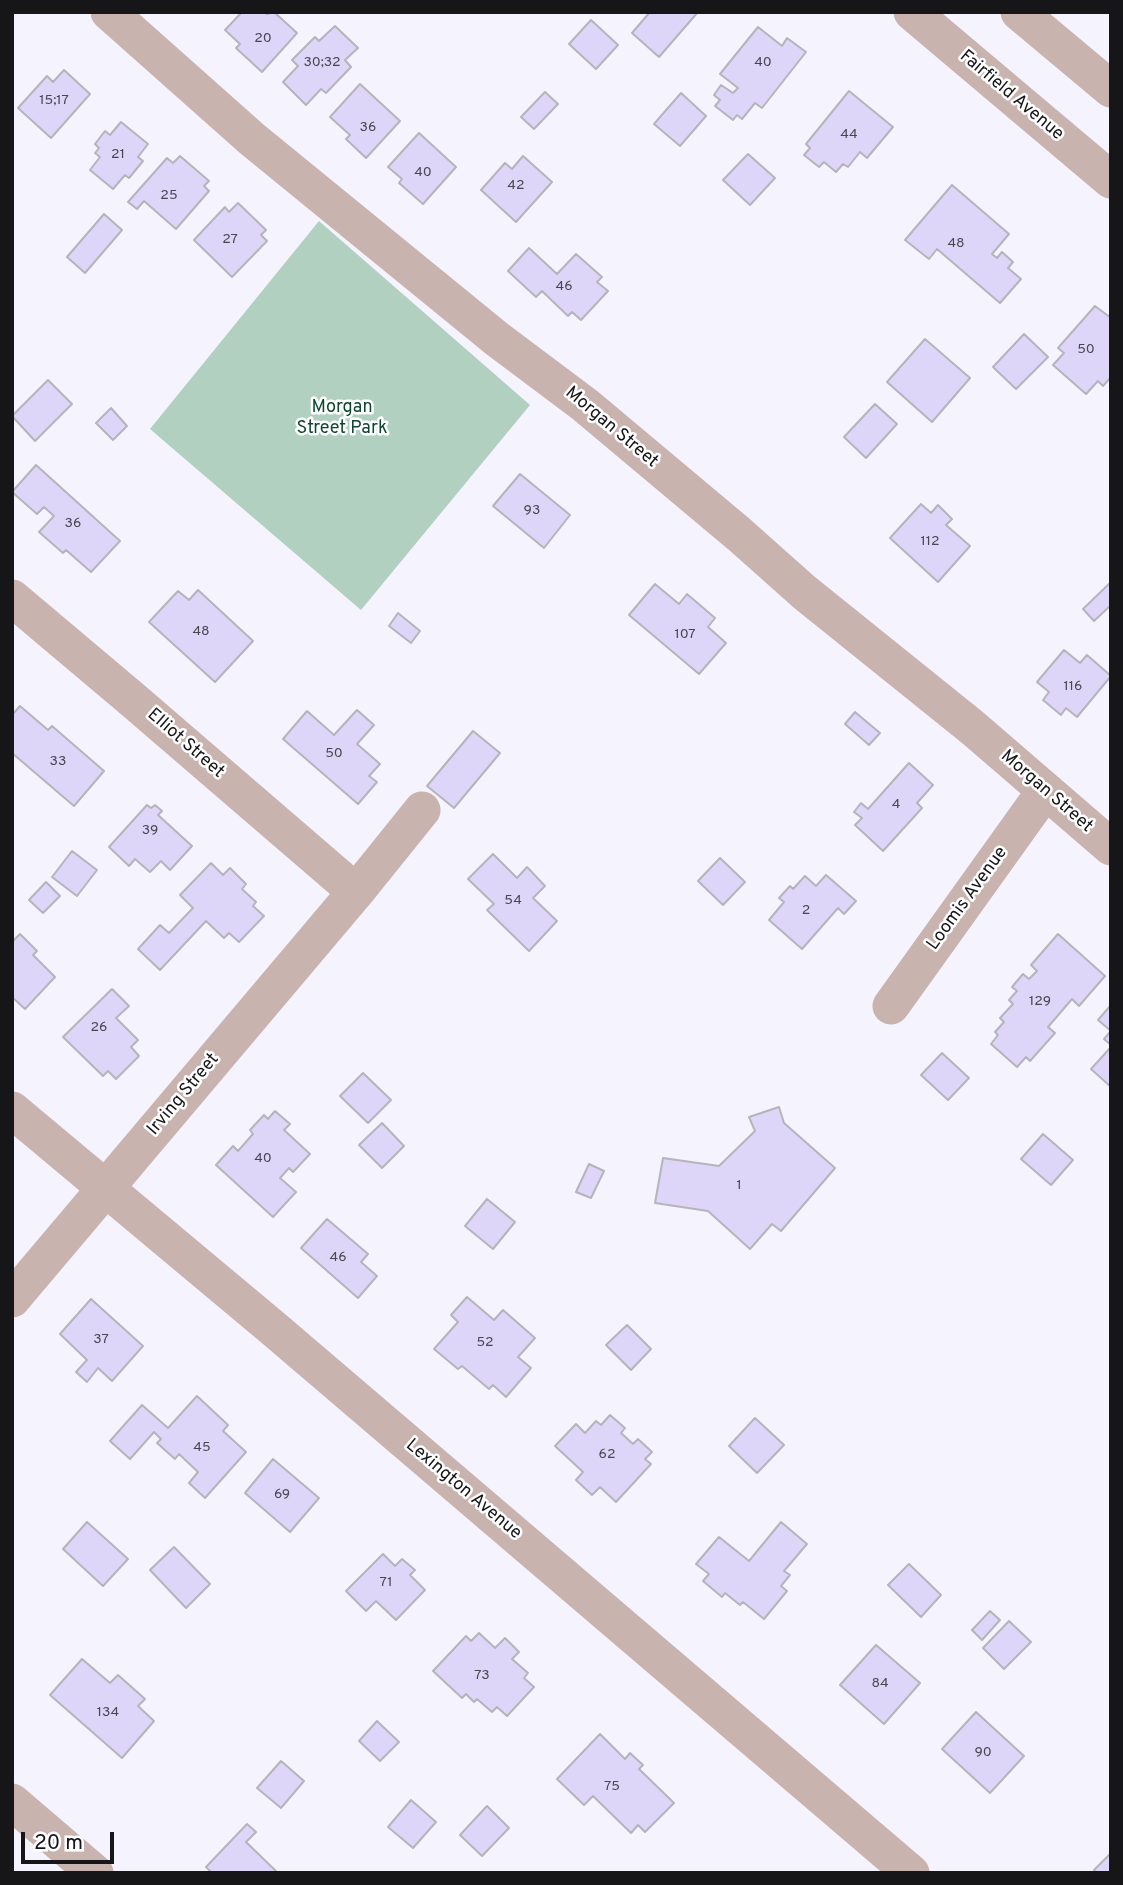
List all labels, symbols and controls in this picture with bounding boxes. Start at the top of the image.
house number: 20 [254,31,272,47]
street label: Fairfield Avenue [955,46,1067,146]
house number: 30;32 [303,55,341,71]
house number: 40 [754,55,772,71]
house number: 15;17 [39,93,69,109]
house number: 36 [360,120,376,136]
house number: 44 [840,127,858,143]
house number: 21 [111,147,125,163]
house number: 40 [414,165,432,181]
house number: 42 [507,178,525,194]
house number: 25 [160,188,178,204]
house number: 27 [222,232,238,248]
house number: 48 [947,236,965,252]
house number: 46 [555,279,573,295]
house number: 50 [1077,342,1095,358]
street label: Morgan Street [560,383,662,473]
park label: Morgan Street Park [297,397,387,440]
house number: 93 [524,503,540,519]
house number: 36 [65,516,81,532]
house number: 112 [920,534,940,550]
house number: 48 [192,624,210,640]
house number: 107 [674,627,696,643]
house number: 116 [1064,679,1082,695]
street label: Elliot Street [142,705,228,783]
house number: 50 [325,746,343,762]
street label: Morgan Street [996,746,1096,838]
house number: 33 [50,754,66,770]
house number: 4 [892,797,900,813]
house number: 39 [142,823,158,839]
street label: Loomis Avenue [923,843,1013,955]
house number: 54 [504,893,522,909]
house number: 2 [802,903,810,919]
house number: 129 [1029,994,1051,1010]
house number: 26 [91,1020,107,1036]
street label: Irving Street [143,1050,225,1140]
house number: 40 [254,1151,272,1167]
house number: 1 [736,1178,742,1194]
house number: 46 [329,1250,347,1266]
house number: 37 [93,1332,109,1348]
house number: 52 [476,1335,494,1351]
street label: Lexington Avenue [401,1435,525,1545]
house number: 45 [193,1440,211,1456]
house number: 62 [599,1447,615,1463]
house number: 69 [274,1487,290,1503]
house number: 71 [380,1575,392,1591]
house number: 73 [474,1668,490,1684]
house number: 84 [871,1676,889,1692]
house number: 134 [97,1705,119,1721]
house number: 90 [974,1745,992,1761]
house number: 75 [604,1779,620,1795]
scale bar [24,1818,117,1862]
text: 20 m [34,1830,83,1857]

